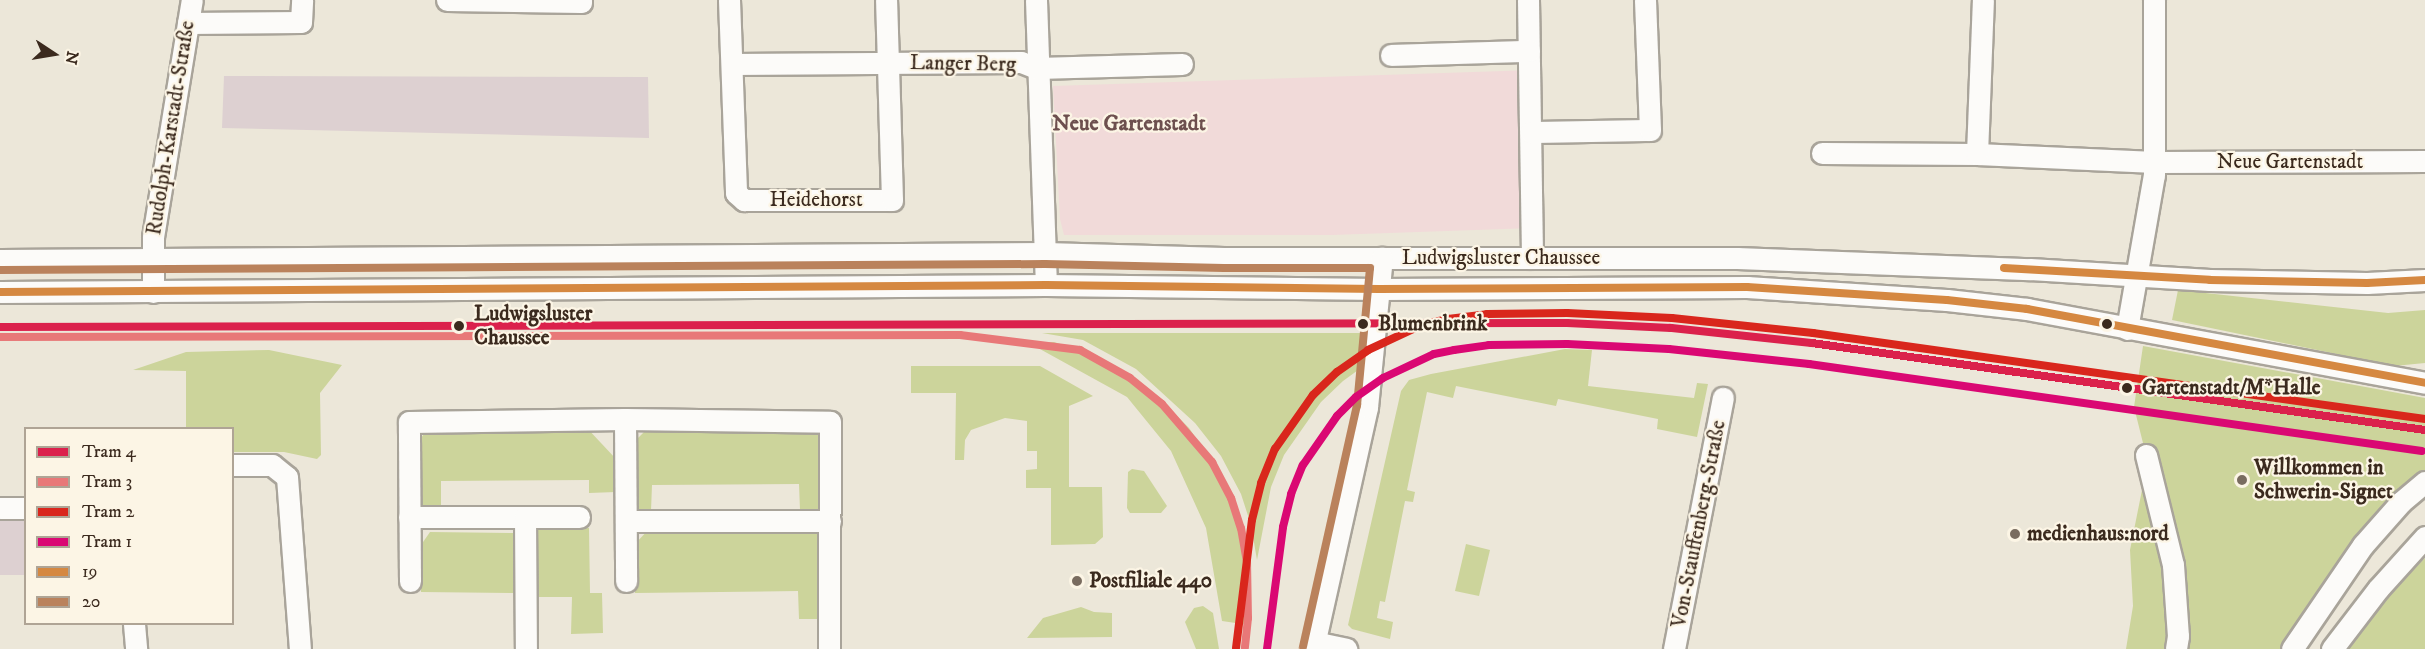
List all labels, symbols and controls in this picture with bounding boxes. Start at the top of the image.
street label: Rudolph-Karstadt-Straße [142,19,200,237]
north arrow [24,24,84,84]
text: N [60,49,83,66]
street label: Langer Berg [910,50,1016,78]
district label: Neue Gartenstadt [1052,111,1206,137]
street label: Neue Gartenstadt [2217,149,2363,175]
street label: Heidehorst [769,187,863,213]
street label: Ludwigsluster Chaussee [1402,245,1600,271]
place label: Ludwigsluster Chaussee [474,301,592,351]
place label: Blumenbrink [1378,311,1487,337]
marker: Blumenbrink [1353,314,1373,334]
marker: Ludwigsluster Chaussee [449,316,469,336]
unlabelled marker [2101,318,2113,330]
place label: Gartenstadt/M*Halle [2142,375,2320,401]
marker: Gartenstadt/M*Halle [2117,378,2137,398]
street label: Von-Stauffenberg-Straße [1667,418,1731,630]
legend [24,427,234,625]
text: Tram 4 [82,441,136,463]
place label: Willkommen in Schwerin-Signet [2254,455,2393,505]
text: Tram 3 [82,471,132,493]
marker: Willkommen in Schwerin-Signet [2235,473,2249,487]
text: Tram 2 [82,501,134,523]
place label: medienhaus:nord [2027,521,2169,547]
marker: medienhaus:nord [2008,527,2022,541]
text: Tram 1 [82,531,132,553]
text: 19 [82,561,98,583]
place label: Postfiliale 440 [1089,568,1212,594]
marker: Postfiliale 440 [1070,574,1084,588]
text: 20 [82,591,101,613]

